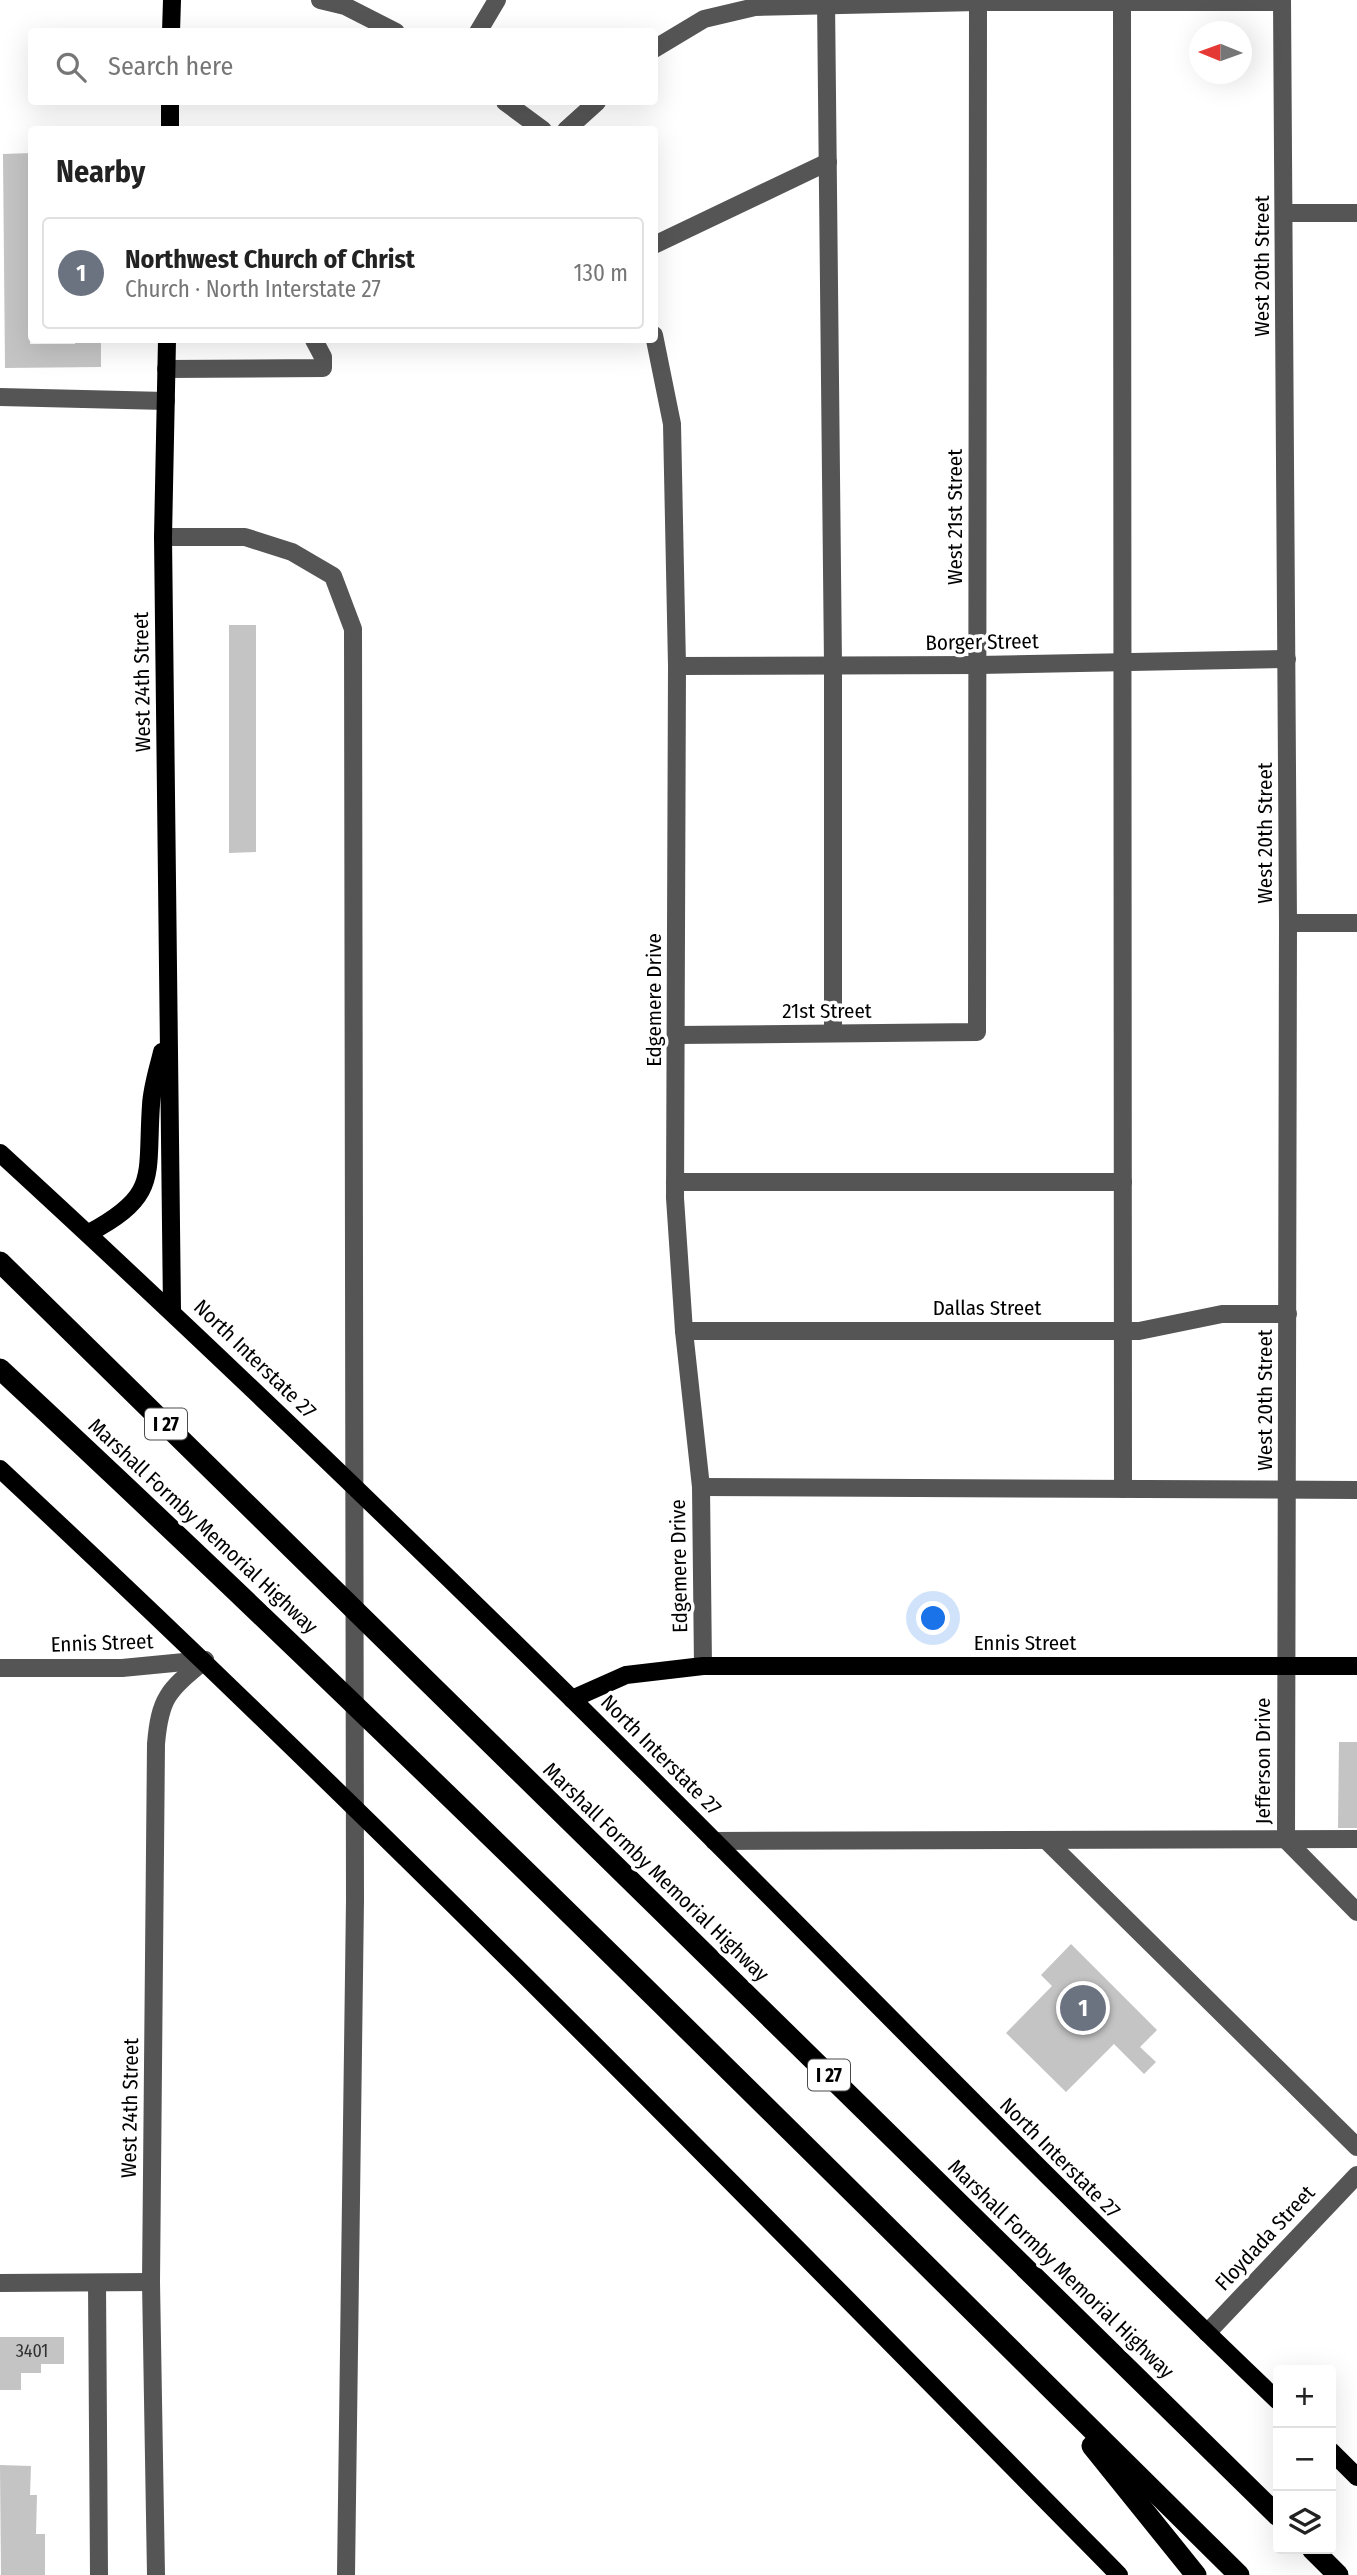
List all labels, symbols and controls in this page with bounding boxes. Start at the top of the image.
north arrow [1189,21,1252,84]
search box [28,28,658,105]
icon: search [52,48,90,86]
text: Search here [108,51,233,82]
text: Nearby [56,154,145,190]
street label: West 20th Street [1249,195,1275,337]
text: Northwest Church of Christ [125,244,415,275]
text: 1 [76,259,86,287]
text: 130 m [574,259,628,287]
text: Church · North Interstate 27 [125,275,381,303]
street label: West 21st Street [942,449,968,585]
street label: West 24th Street [128,612,156,752]
street label: Borger Street [925,628,1039,656]
street label: West 20th Street [1252,762,1278,904]
street label: Edgemere Drive [641,933,667,1067]
street label: 21st Street [782,998,872,1024]
street label: North Interstate 27 [188,1294,322,1424]
street label: Dallas Street [933,1295,1041,1321]
street label: West 20th Street [1252,1329,1278,1471]
road number: I 27 [145,1408,187,1440]
street label: Marshall Formby Memorial Highway [83,1413,324,1640]
street label: Edgemere Drive [665,1499,693,1633]
your location [916,1601,950,1635]
street label: Ennis Street [50,1628,154,1658]
street label: Ennis Street [974,1630,1076,1656]
street label: North Interstate 27 [595,1689,727,1821]
street label: Jefferson Drive [1250,1698,1276,1824]
street label: Marshall Formby Memorial Highway [538,1757,775,1987]
pin: 1 [1060,1982,1106,2034]
street label: West 24th Street [116,2038,144,2178]
road number: I 27 [808,2060,850,2090]
street label: North Interstate 27 [994,2092,1126,2224]
street label: Marshall Formby Memorial Highway [943,2154,1180,2384]
street label: Floydada Street [1210,2180,1320,2296]
house number: 3401 [16,2340,48,2362]
map controls [1273,2365,1336,2554]
button: + [1273,2365,1336,2428]
button: − [1273,2428,1336,2491]
button: layers [1273,2491,1336,2554]

